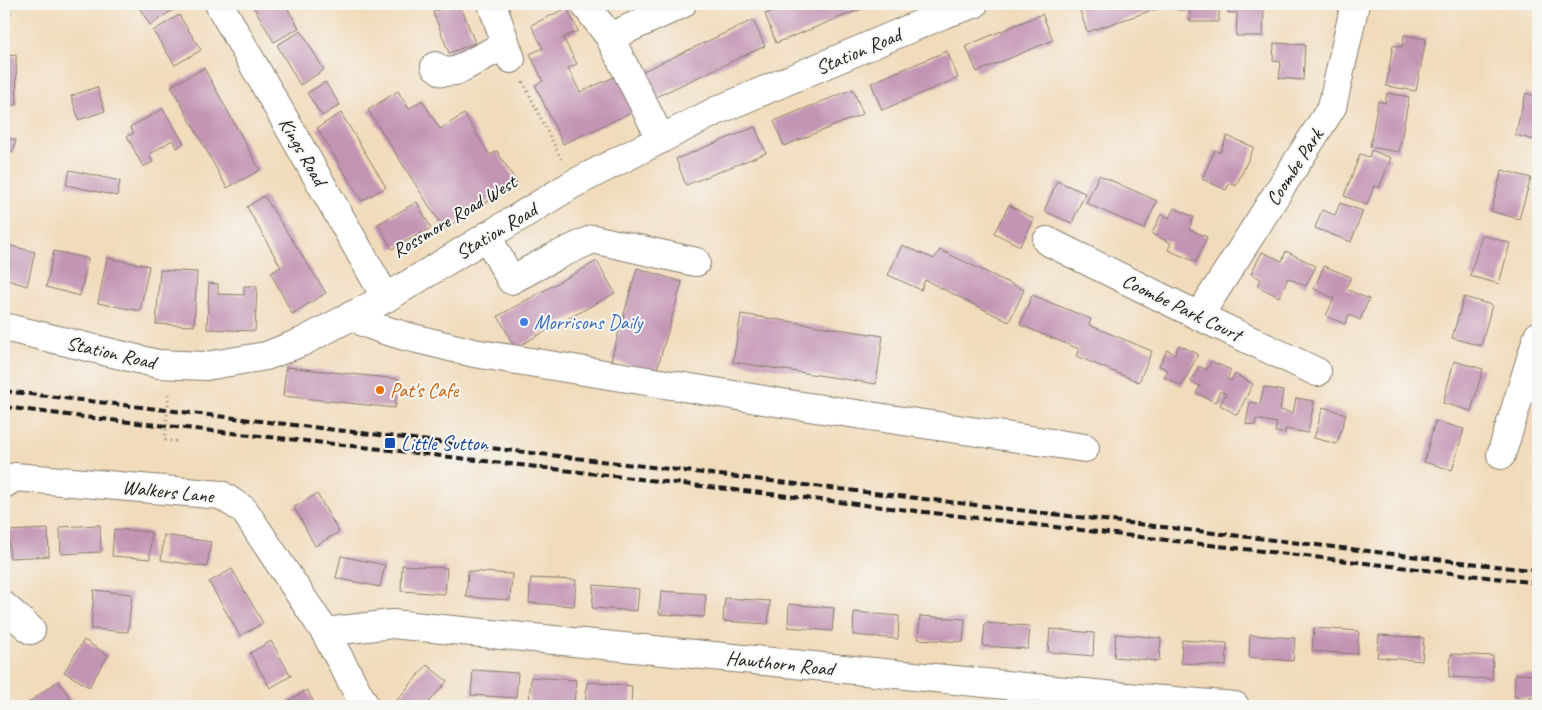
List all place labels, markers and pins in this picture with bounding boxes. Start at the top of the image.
place label: Morrisons Daily [534,310,645,335]
marker: Morrisons Daily [518,316,530,328]
place label: Pat's Cafe [390,378,460,403]
marker: Pat's Cafe [374,384,386,396]
place label: Little Sutton [401,431,489,456]
marker: Little Sutton [383,436,397,450]

